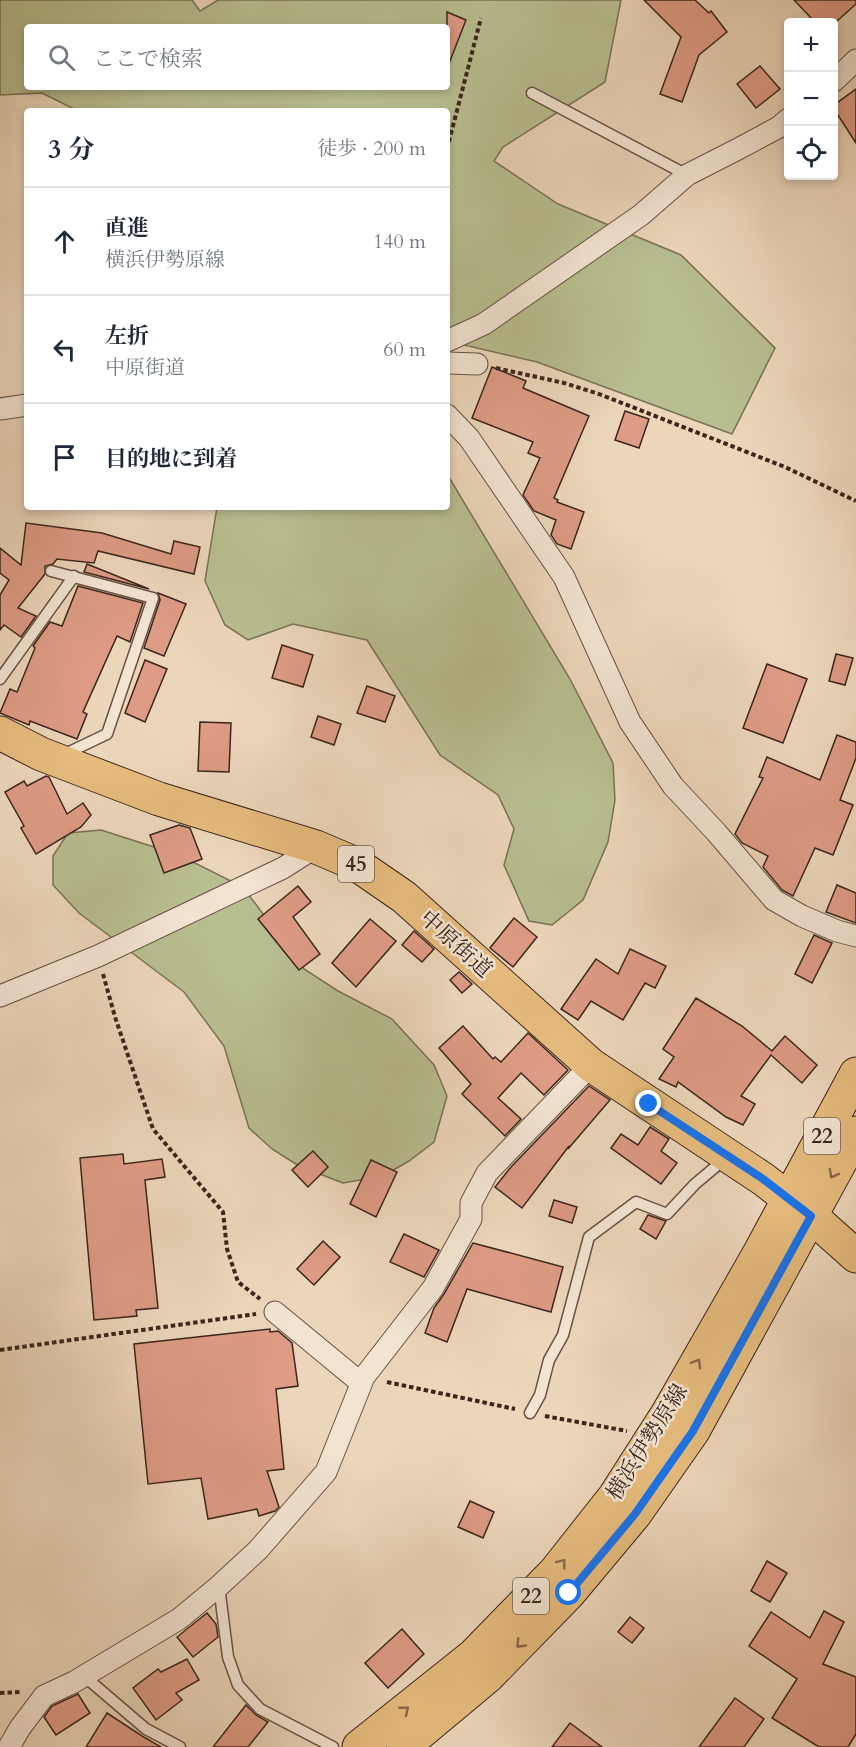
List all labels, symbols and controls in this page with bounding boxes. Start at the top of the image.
map controls [784,18,838,180]
button: + [784,18,838,72]
search box [24,24,450,90]
icon: search [45,41,78,74]
text: ここで検索 [93,44,203,74]
button: − [784,72,838,126]
button: locate [784,126,838,180]
text: 3 分 [48,132,94,167]
text: 徒歩 · 200 m [317,135,426,162]
text: 直進 [105,213,149,243]
icon: ahead [48,225,81,258]
text: 140 m [373,228,426,255]
text: 横浜伊勢原線 [105,246,225,273]
text: 左折 [105,321,149,351]
icon: left [48,333,81,366]
text: 60 m [383,336,426,363]
text: 中原街道 [105,354,185,381]
icon: arrive [48,441,81,474]
text: 目的地に到着 [105,444,237,474]
road number: 45 [338,846,374,882]
street label: 中原街道 [413,903,499,985]
route end [635,1090,661,1116]
road number: 22 [804,1118,840,1154]
one-way arrow [829,1168,840,1179]
one-way arrow [690,1359,701,1369]
street label: 横浜伊勢原線 [599,1378,695,1506]
one-way arrow [554,1559,565,1570]
road number: 22 [513,1578,549,1614]
route start [555,1579,581,1605]
one-way arrow [516,1636,527,1647]
one-way arrow [398,1707,409,1718]

